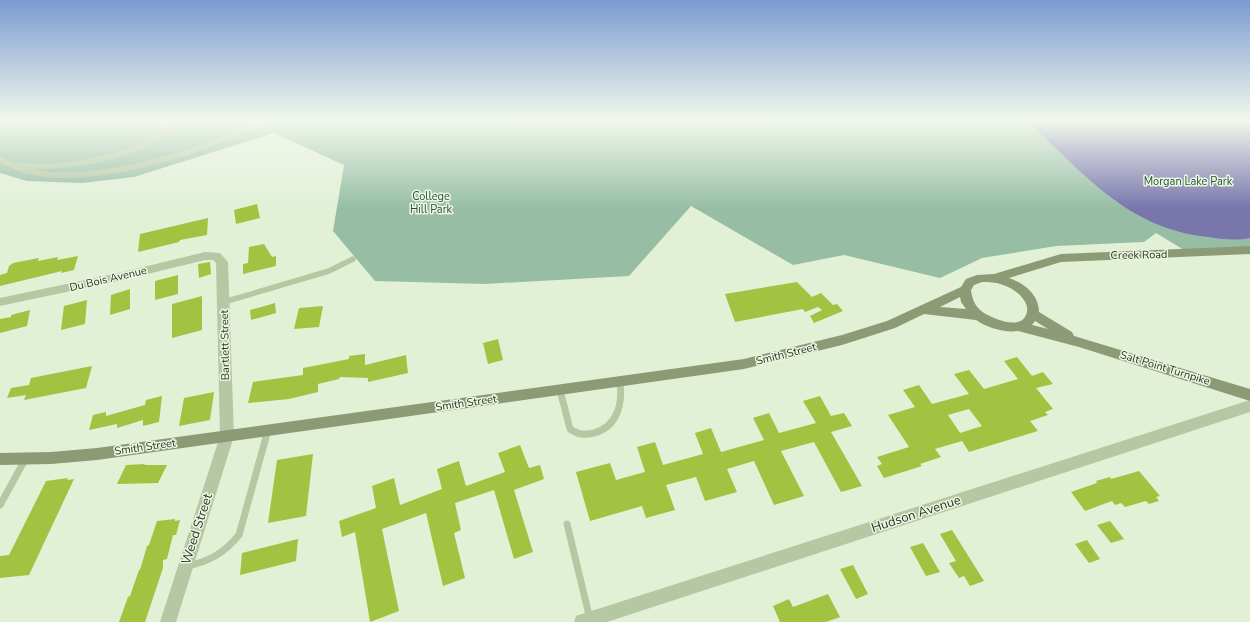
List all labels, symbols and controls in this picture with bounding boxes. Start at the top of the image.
park label: Morgan Lake Park [1144,174,1233,189]
park label: College Hill Park [410,189,453,217]
street label: Creek Road [1110,247,1168,263]
street label: Du Bois Avenue [68,263,148,295]
street label: Bartlett Street [217,309,233,381]
street label: Smith Street [754,339,818,369]
street label: Salt Point Turnpike [1118,347,1212,389]
street label: Smith Street [434,391,498,415]
street label: Smith Street [113,435,177,459]
street label: Weed Street [177,491,217,567]
street label: Hudson Avenue [869,491,963,537]

